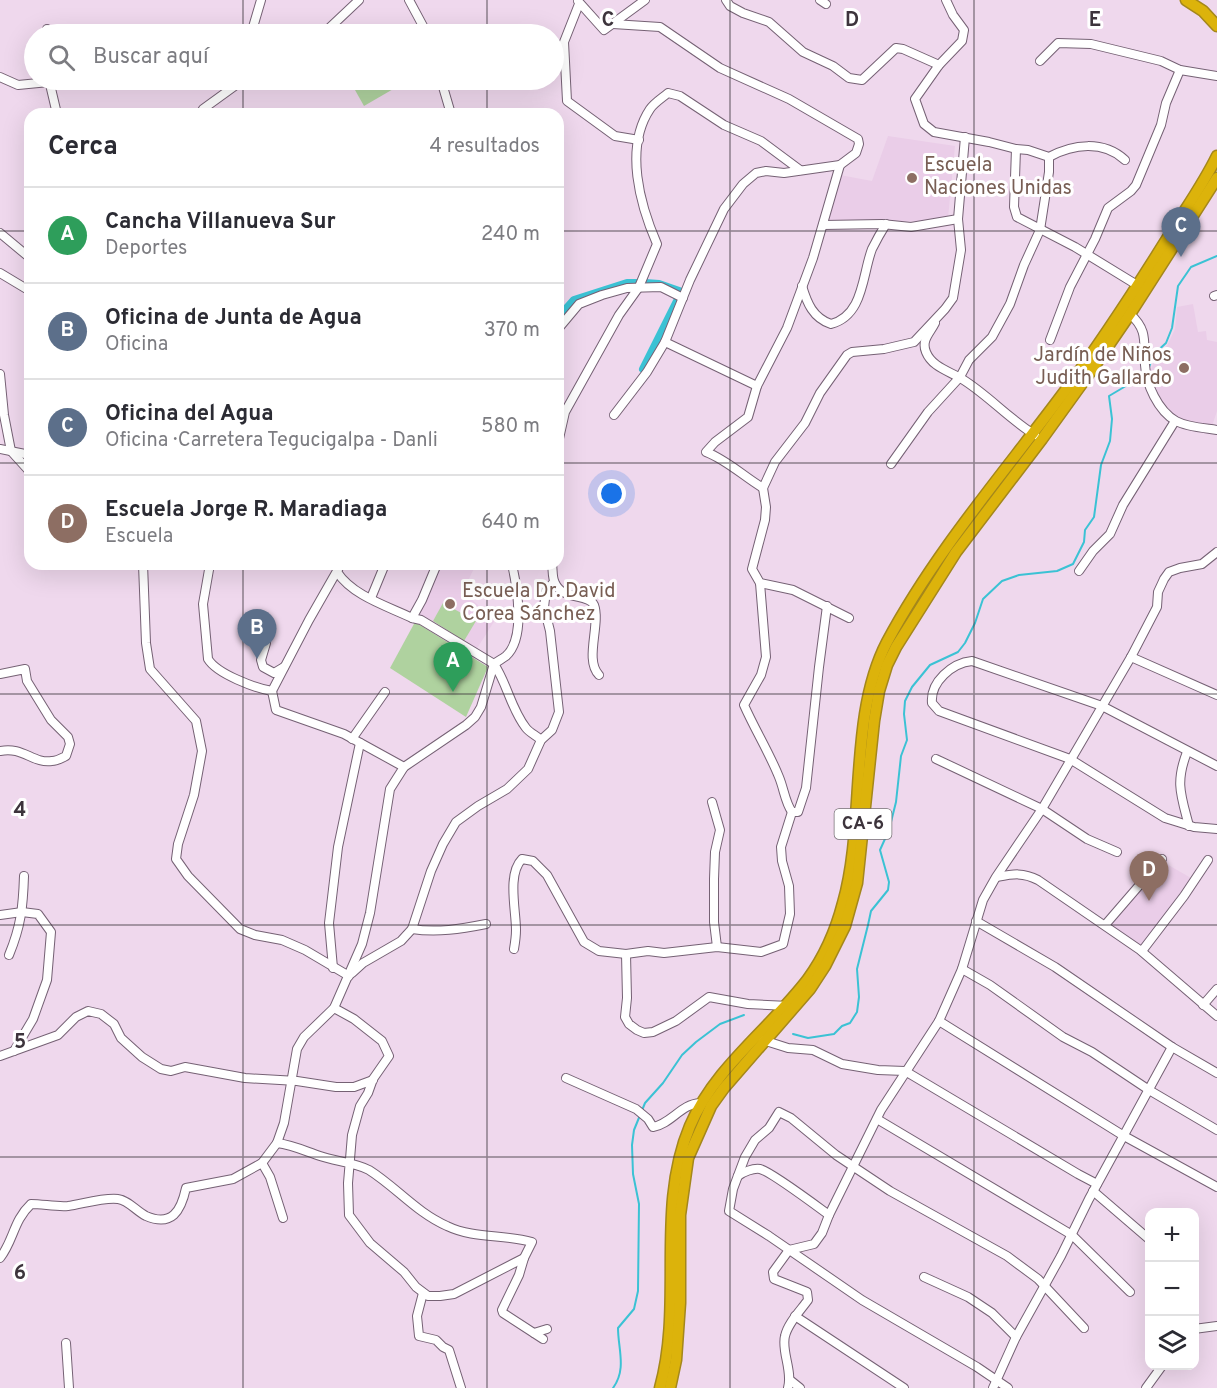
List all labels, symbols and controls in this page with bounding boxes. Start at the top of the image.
text: C [602,8,614,34]
text: D [845,8,859,34]
text: E [1089,8,1101,34]
search box [24,24,564,90]
icon: search [45,41,78,74]
text: Buscar aquí [93,44,209,71]
text: Cerca [48,131,118,164]
text: 4 resultados [430,134,540,160]
place label: Escuela Naciones Unidas [924,153,1072,202]
marker: Escuela Naciones Unidas [905,171,919,185]
pin: C [1162,208,1200,257]
text: Cancha Villanueva Sur [105,209,336,236]
text: A [60,222,75,248]
text: 240 m [481,222,540,248]
text: Deportes [105,236,187,262]
text: Oficina de Junta de Agua [105,305,362,332]
text: B [61,318,74,344]
text: 370 m [484,318,540,344]
text: Oficina [105,332,168,358]
place label: Jardín de Niños Judith Gallardo [1033,343,1172,392]
marker: Jardín de Niños Judith Gallardo [1177,361,1191,375]
text: Oficina del Agua [105,401,274,428]
text: C [61,414,74,440]
text: 580 m [481,414,540,440]
text: Oficina · Carretera Tegucigalpa - Danli [105,428,438,454]
your location [597,479,626,508]
text: Escuela Jorge R. Maradiaga [105,497,387,524]
text: D [60,510,75,536]
text: 640 m [481,510,540,536]
text: Escuela [105,524,173,550]
place label: Escuela Dr. David Corea Sánchez [462,579,615,628]
marker: Escuela Dr. David Corea Sánchez [443,597,457,611]
pin: B [238,610,276,659]
pin: A [434,642,472,692]
text: 4 [14,798,26,824]
road number: CA-6 [834,809,892,839]
pin: D [1130,852,1168,901]
text: 5 [14,1030,26,1056]
map controls [1145,1208,1199,1370]
button: + [1145,1208,1199,1262]
text: 6 [14,1261,26,1287]
button: − [1145,1262,1199,1316]
button: layers [1145,1316,1199,1370]

